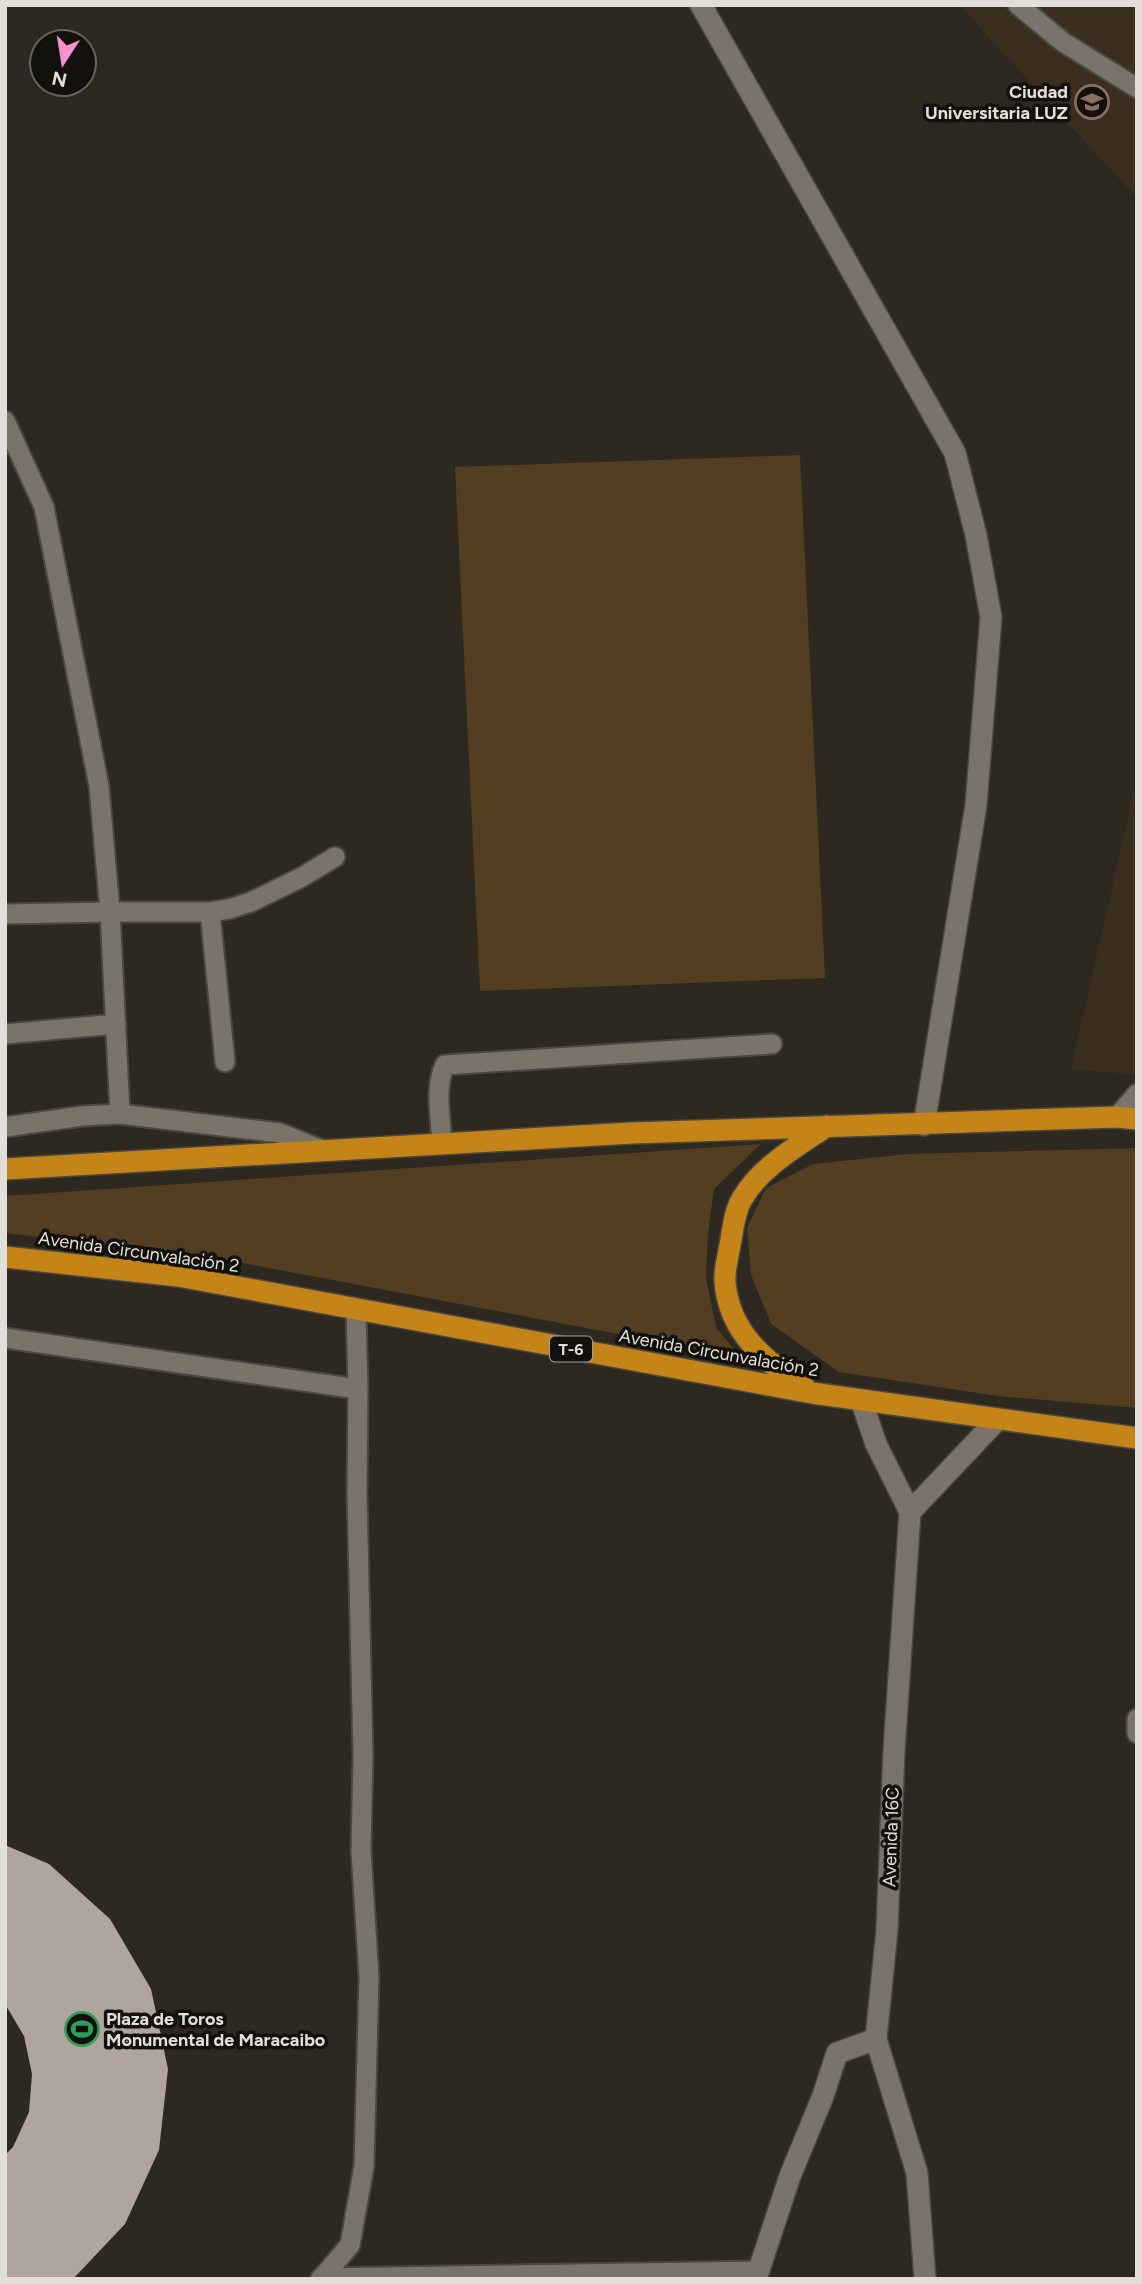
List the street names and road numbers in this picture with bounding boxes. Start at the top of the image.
street label: Avenida Circunvalación 2 [37,1227,241,1277]
street label: Avenida Circunvalación 2 [617,1325,821,1381]
road number: T-6 [550,1336,592,1362]
street label: Avenida 16C [878,1787,904,1887]

